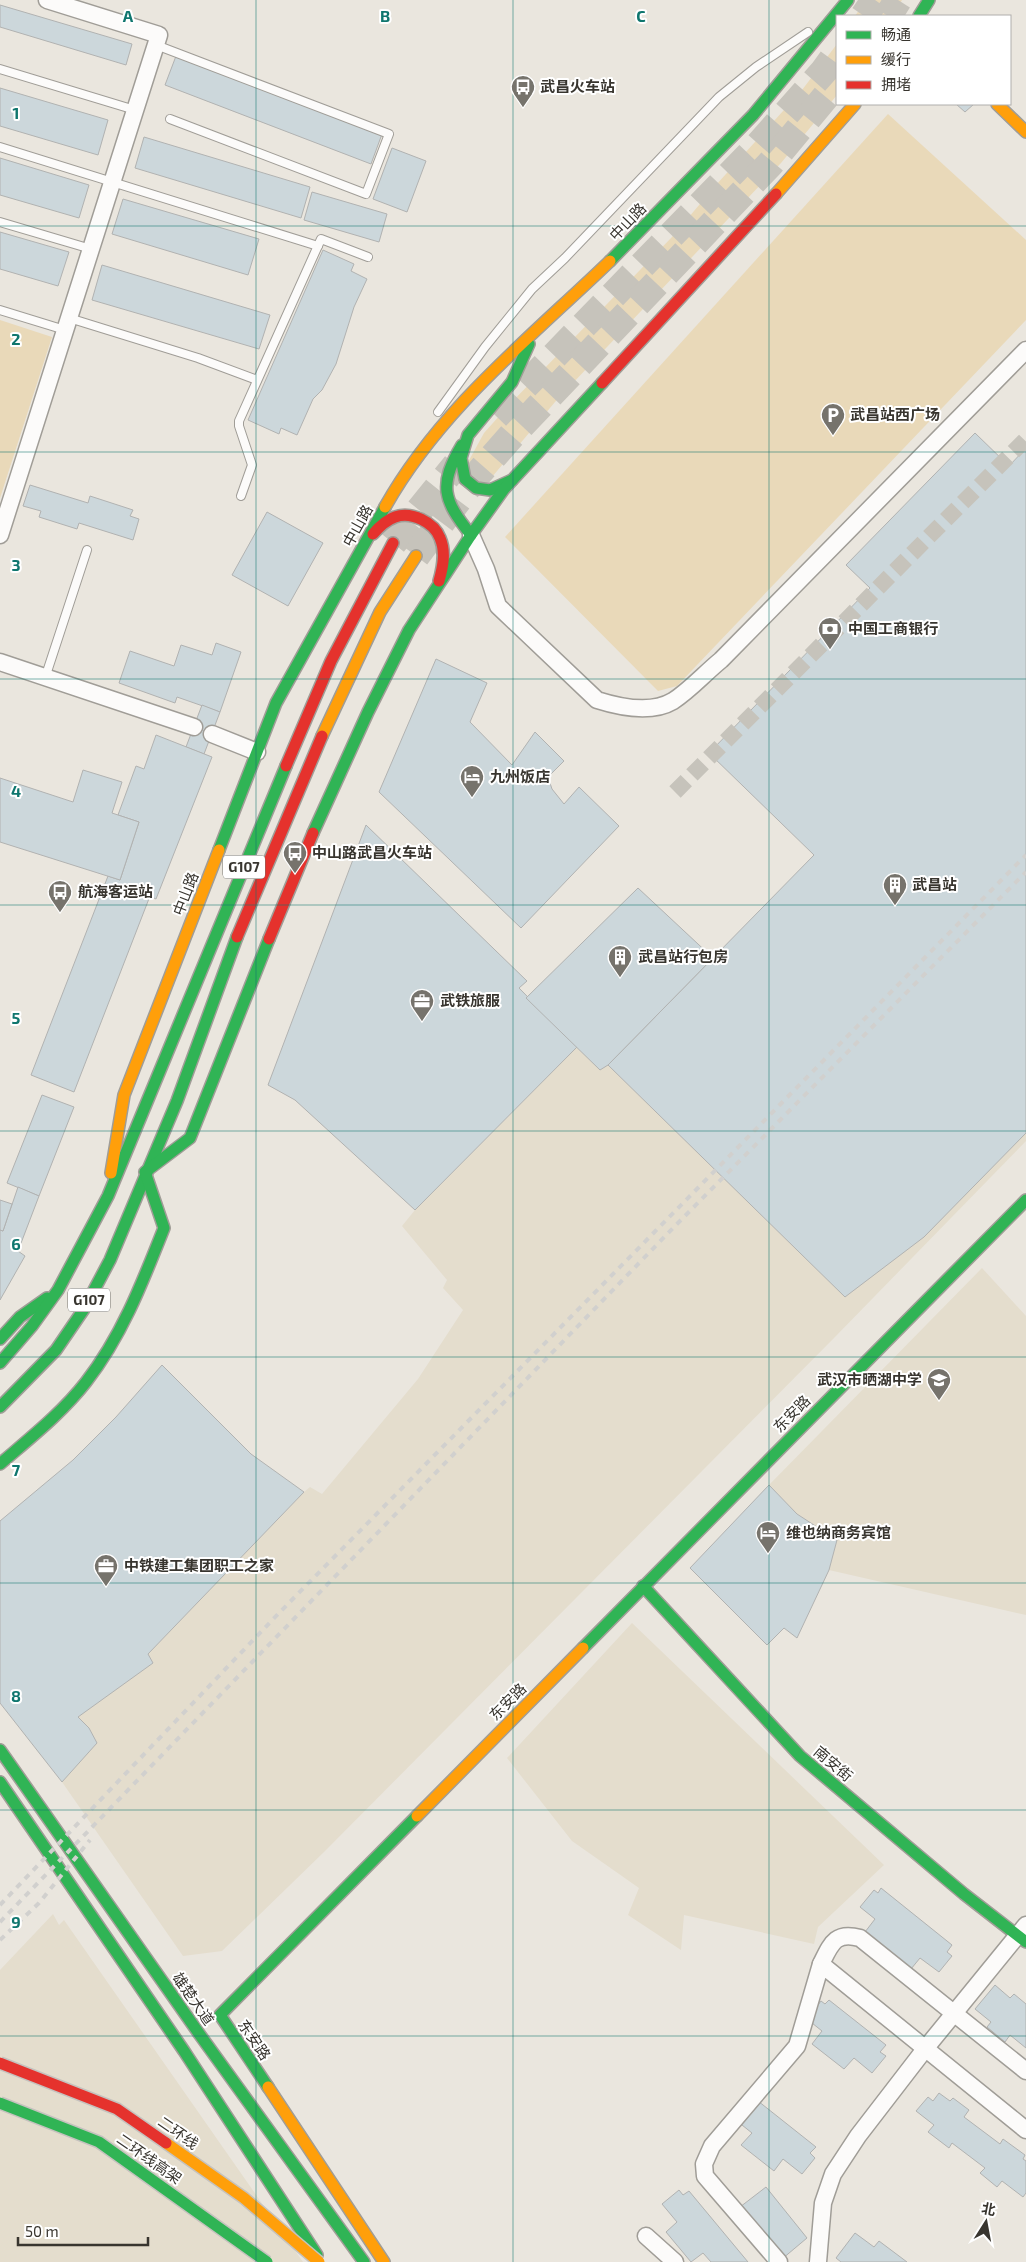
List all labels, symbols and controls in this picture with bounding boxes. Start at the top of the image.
text: A [123,6,134,25]
text: B [380,6,390,25]
text: C [636,6,646,25]
legend [836,15,1011,105]
text: 畅通 [881,25,911,43]
text: 缓行 [881,50,911,68]
bus stop icon: 武昌火车站 [510,74,536,108]
text: 拥堵 [881,75,911,93]
place label: 武昌火车站 [540,77,615,95]
text: 1 [13,103,19,122]
street label: 中山路 [605,199,649,244]
text: 2 [11,329,21,348]
parking icon: 武昌站西广场 [820,402,846,436]
place label: 武昌站西广场 [850,405,940,423]
street label: 中山路 [338,501,376,550]
text: 3 [11,555,21,574]
bank icon: 中国工商银行 [817,616,843,650]
place label: 中国工商银行 [848,619,938,637]
hotel icon: 九州饭店 [459,764,485,798]
place label: 九州饭店 [490,767,550,785]
text: 4 [11,781,21,800]
bus stop icon: 中山路武昌火车站 [282,840,308,874]
place label: 中山路武昌火车站 [312,843,432,861]
road number: G107 [223,856,265,879]
street label: 中山路 [169,869,202,918]
building icon: 武昌站 [882,872,908,906]
place label: 武昌站 [912,875,957,893]
bus stop icon: 航海客运站 [47,879,73,913]
place label: 航海客运站 [78,882,153,900]
building icon: 武昌站行包房 [607,944,633,978]
place label: 武昌站行包房 [638,947,728,965]
office icon: 武铁旅服 [409,988,435,1022]
place label: 武铁旅服 [440,991,500,1009]
text: 5 [12,1008,21,1027]
text: 6 [11,1234,21,1253]
road number: G107 [68,1288,110,1312]
school or university icon: 武汉市晒湖中学 [926,1367,952,1401]
place label: 武汉市晒湖中学 [817,1370,922,1388]
street label: 东安路 [769,1391,814,1436]
text: 7 [12,1460,21,1479]
hotel icon: 维也纳商务宾馆 [755,1520,781,1554]
place label: 维也纳商务宾馆 [786,1523,891,1541]
office icon: 中铁建工集团职工之家 [93,1553,119,1587]
place label: 中铁建工集团职工之家 [124,1556,274,1574]
street label: 东安路 [485,1679,530,1724]
text: 8 [11,1686,21,1705]
street label: 南安街 [811,1742,857,1785]
text: 9 [11,1912,21,1931]
street label: 雄楚大道 [169,1969,218,2028]
street label: 东安路 [235,2016,275,2063]
street label: 二环线 [155,2112,202,2152]
street label: 二环线高架 [114,2129,185,2187]
north arrow [961,2197,1011,2247]
text: 北 [980,2199,997,2218]
scale bar [18,2214,148,2246]
text: 50 m [25,2222,59,2240]

